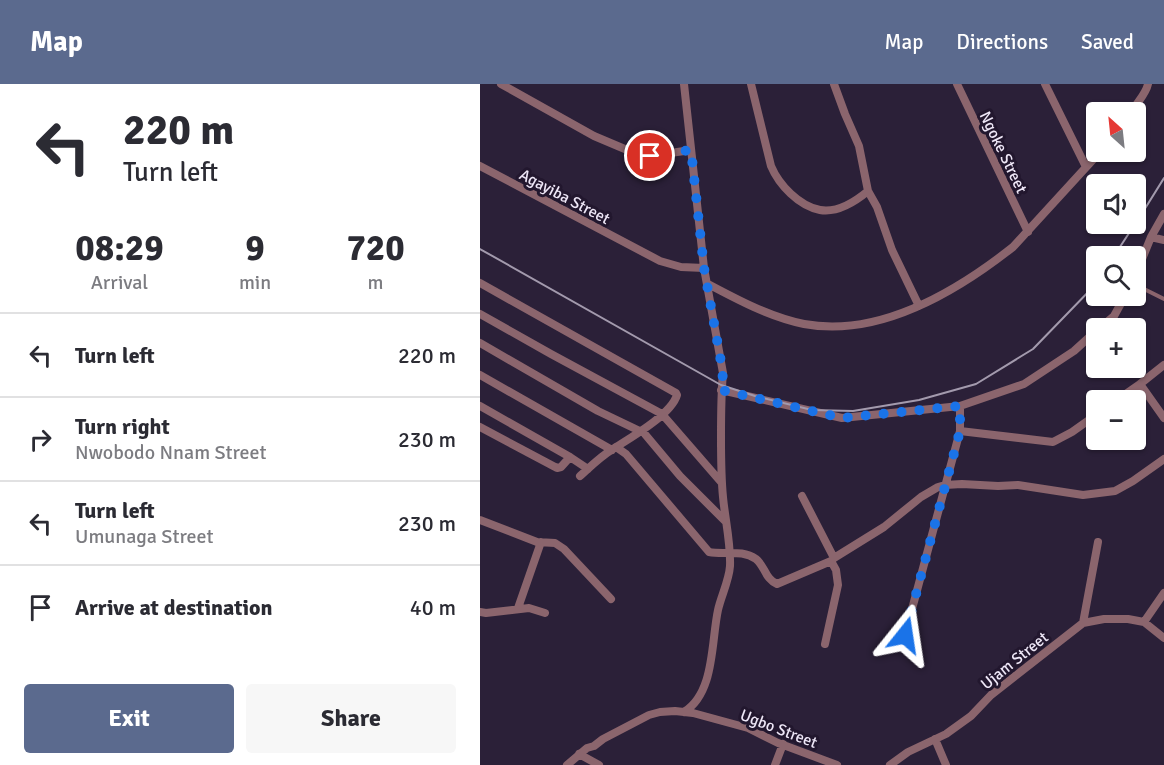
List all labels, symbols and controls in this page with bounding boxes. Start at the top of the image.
text: Map [30,25,83,59]
text: Map [885,29,923,55]
text: Directions [956,29,1048,55]
text: Saved [1081,29,1134,55]
north arrow [1086,102,1146,162]
map controls [1086,102,1146,450]
text: 220 m [123,105,234,156]
icon: left [24,108,102,186]
street label: Ngoke Street [975,108,1032,197]
pin [624,130,675,181]
icon: arrive [633,139,666,172]
text: Turn left [123,156,218,189]
street label: Agayiba Street [516,165,614,229]
button: sound [1086,174,1146,234]
text: 08:29 [75,226,164,271]
text: 9 [245,226,265,271]
text: 720 [346,226,405,271]
button: search [1086,246,1146,306]
text: Arrival [91,270,148,295]
text: min [239,270,271,295]
text: m [368,270,384,295]
button: + [1086,318,1146,378]
icon: left [24,339,57,372]
text: Turn left [75,342,155,369]
text: 220 m [398,342,456,369]
button: − [1086,390,1146,450]
text: Turn right [75,413,170,440]
icon: right [24,423,57,456]
text: 230 m [398,426,456,453]
text: Nwobodo Nnam Street [75,440,267,465]
text: Turn left [75,497,155,524]
icon: left [24,507,57,540]
text: 230 m [398,510,456,537]
text: Umunaga Street [75,524,213,549]
icon: arrive [24,591,57,624]
text: Arrive at destination [75,594,272,621]
text: 40 m [410,594,456,621]
position arrow [873,603,937,667]
street label: Ujam Street [977,627,1053,694]
button: Exit [24,684,234,753]
button: Share [246,684,456,753]
street label: Ugbo Street [737,705,820,753]

